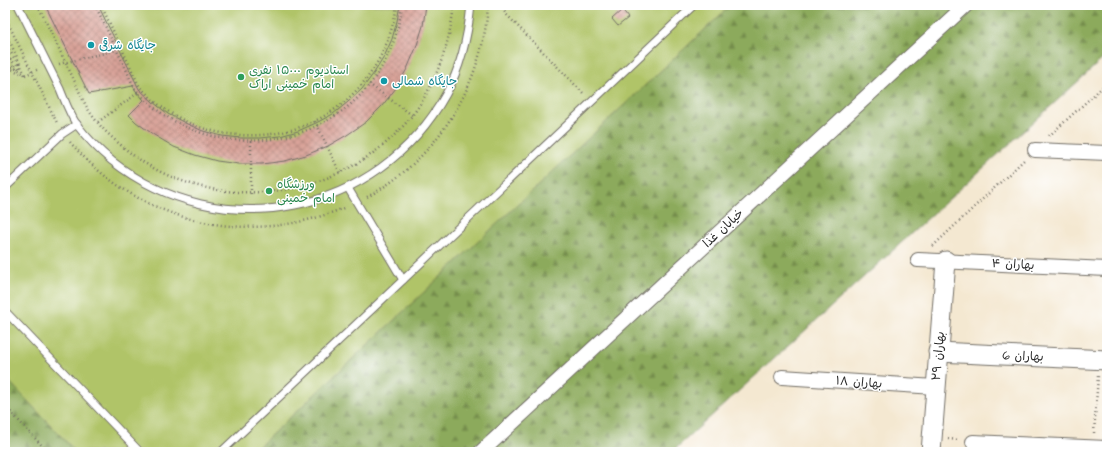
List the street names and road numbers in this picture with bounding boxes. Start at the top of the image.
street label: خیابان غذا [699,205,747,252]
street label: بهاران ۴ [991,255,1035,274]
street label: بهاران ۲۹ [928,331,949,381]
street label: بهاران 6 [1002,347,1044,366]
street label: بهاران ۱۸ [835,372,883,393]

